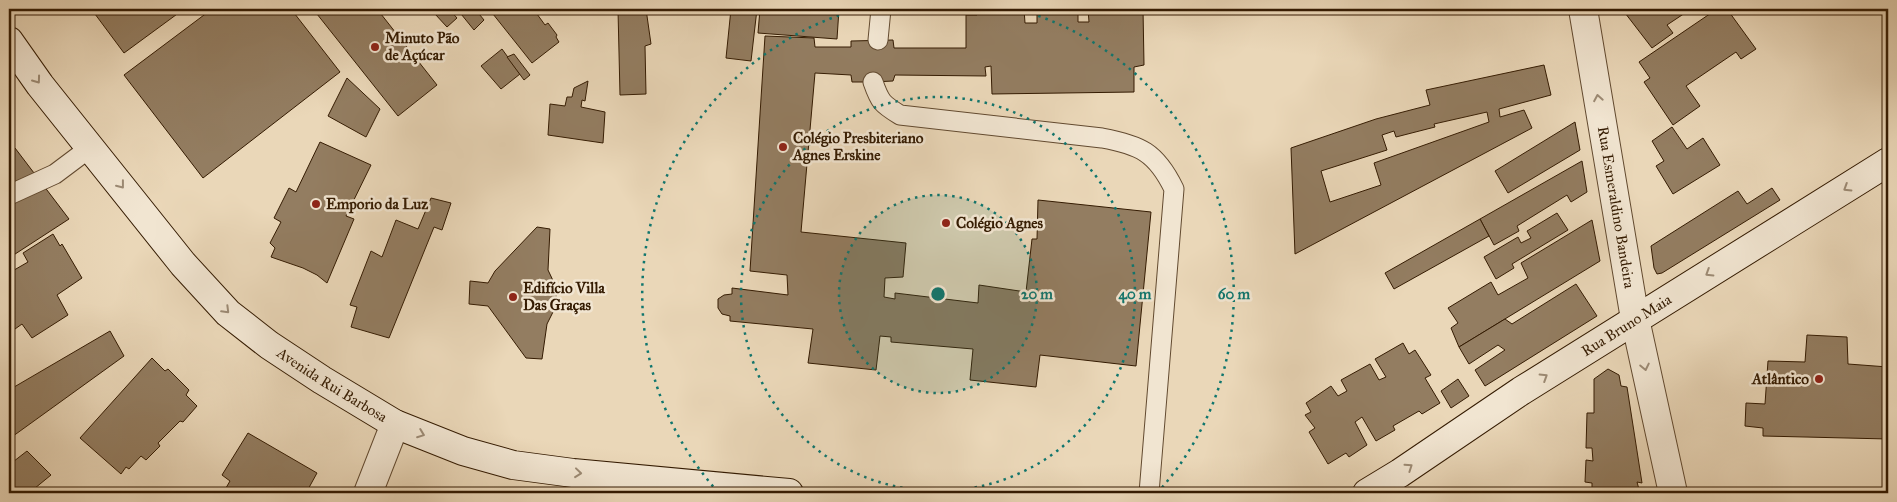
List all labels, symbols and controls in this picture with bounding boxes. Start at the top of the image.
place label: Minuto Pão de Açúcar [385,29,460,65]
marker: Minuto Pão de Açúcar [369,41,381,53]
one-way arrow [31,75,40,84]
one-way arrow [1593,94,1603,103]
street label: Rua Esmeraldino Bandeira [1594,125,1639,290]
place label: Colégio Presbiteriano Agnes Erskine [792,129,924,165]
marker: Colégio Presbiteriano Agnes Erskine [777,141,789,153]
one-way arrow [116,179,124,188]
one-way arrow [1843,182,1852,191]
place label: Emporio da Luz [326,195,428,214]
marker: Emporio da Luz [310,198,322,210]
place label: Colégio Agnes [956,214,1043,233]
marker: Colégio Agnes [940,217,952,229]
one-way arrow [1705,267,1714,277]
place label: Edifício Villa Das Graças [523,279,605,315]
centre of rings [929,285,947,303]
text: 20 m [1021,285,1053,303]
text: 40 m [1119,285,1152,304]
text: 60 m [1218,285,1251,303]
street label: Rua Bruno Maia [1578,290,1675,360]
marker: Edifício Villa Das Graças [507,291,519,303]
one-way arrow [220,304,229,313]
street label: Avenida Rui Barbosa [273,343,391,426]
one-way arrow [1639,362,1650,371]
place label: Atlântico [1751,370,1809,388]
marker: Atlântico [1813,373,1825,385]
one-way arrow [1538,374,1547,383]
one-way arrow [416,428,425,438]
one-way arrow [1403,464,1412,474]
one-way arrow [574,467,582,478]

